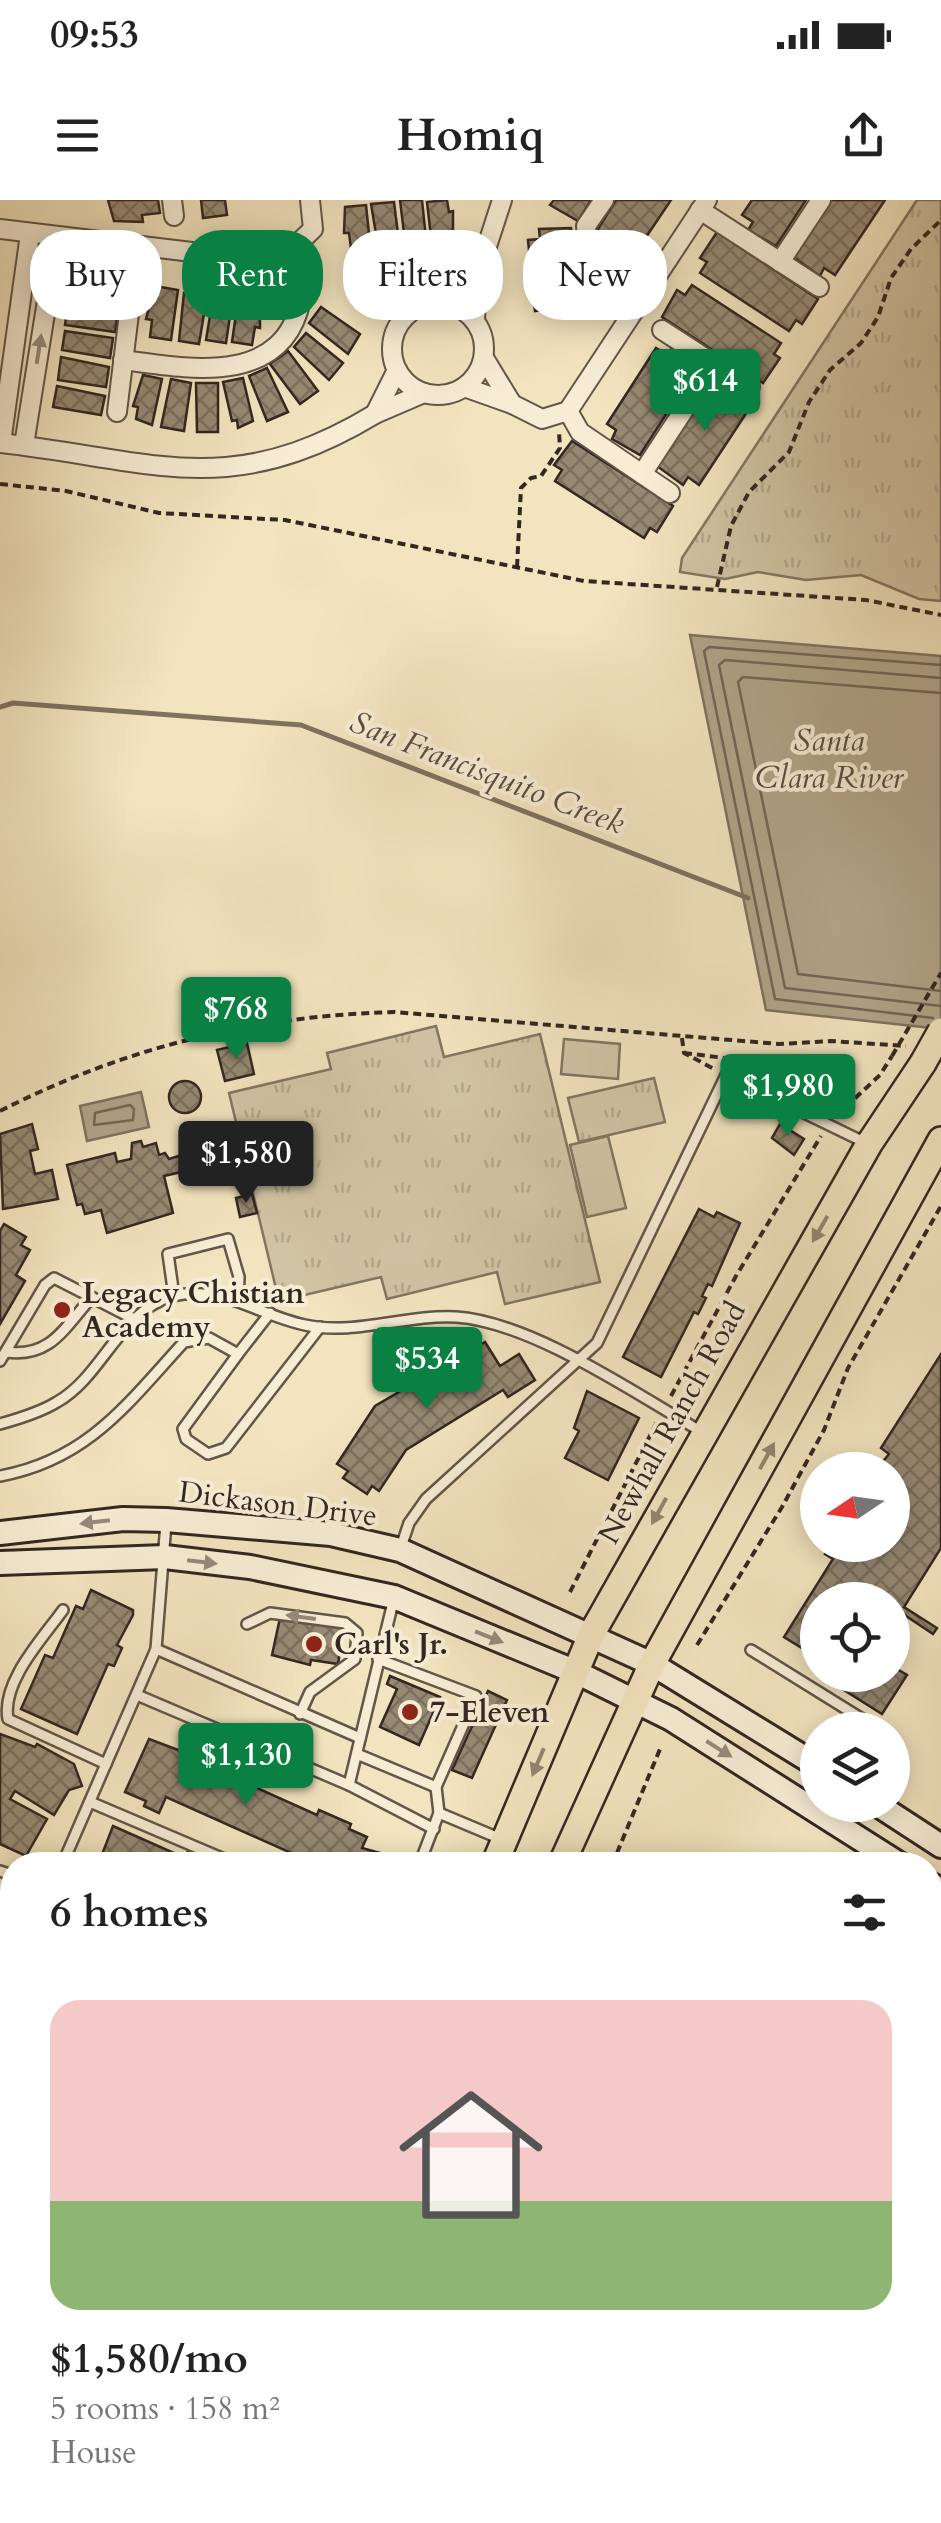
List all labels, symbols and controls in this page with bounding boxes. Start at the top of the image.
text: 09:53 [50,9,139,61]
text: Homiq [397,105,544,166]
icon: menu [50,108,105,163]
icon: share [836,108,891,163]
chip: Buy [30,230,162,320]
chip: Rent [182,230,323,320]
chip: Filters [343,230,503,320]
chip: New [523,230,667,320]
one-way arrow [32,333,48,364]
pin: $614 [646,349,764,434]
text: $614 [672,359,738,403]
water label: San Francisquito Creek [343,700,631,846]
water label: Santa Clara River [755,719,905,800]
pin: $768 [177,977,295,1062]
text: $768 [203,987,269,1031]
pin: $1,980 [707,1054,869,1139]
text: $1,980 [742,1064,834,1108]
pin: $1,580 [165,1121,327,1206]
text: $1,580 [200,1131,292,1175]
one-way arrow [812,1214,829,1243]
place label: Legacy Chistian Academy [82,1273,304,1348]
street label: Newhall Ranch Road [588,1295,756,1551]
marker: Legacy Chistian Academy [51,1299,73,1321]
pin: $534 [368,1327,486,1412]
text: $534 [394,1337,460,1381]
one-way arrow [757,1442,775,1470]
north arrow [800,1452,910,1562]
map controls [800,1452,910,1822]
street label: Dickason Drive [177,1472,379,1536]
one-way arrow [651,1497,668,1525]
one-way arrow [79,1514,111,1530]
one-way arrow [187,1554,218,1570]
button: locate [800,1582,910,1692]
one-way arrow [285,1609,317,1625]
place label: Carl's Jr. [334,1624,448,1665]
one-way arrow [474,1629,504,1645]
marker: Carl's Jr. [303,1633,325,1655]
place label: 7-Eleven [430,1692,549,1733]
marker: 7-Eleven [399,1701,421,1723]
button: layers [800,1712,910,1822]
pin: $1,130 [165,1723,327,1808]
text: $1,130 [200,1733,292,1777]
one-way arrow [705,1740,732,1758]
one-way arrow [530,1747,546,1777]
text: 6 homes [50,1884,208,1941]
icon: filters [837,1885,892,1940]
icon: home [381,2065,561,2245]
text: $1,580/mo [50,2330,248,2387]
text: 5 rooms · 158 m² [50,2387,280,2431]
text: House [50,2431,137,2475]

